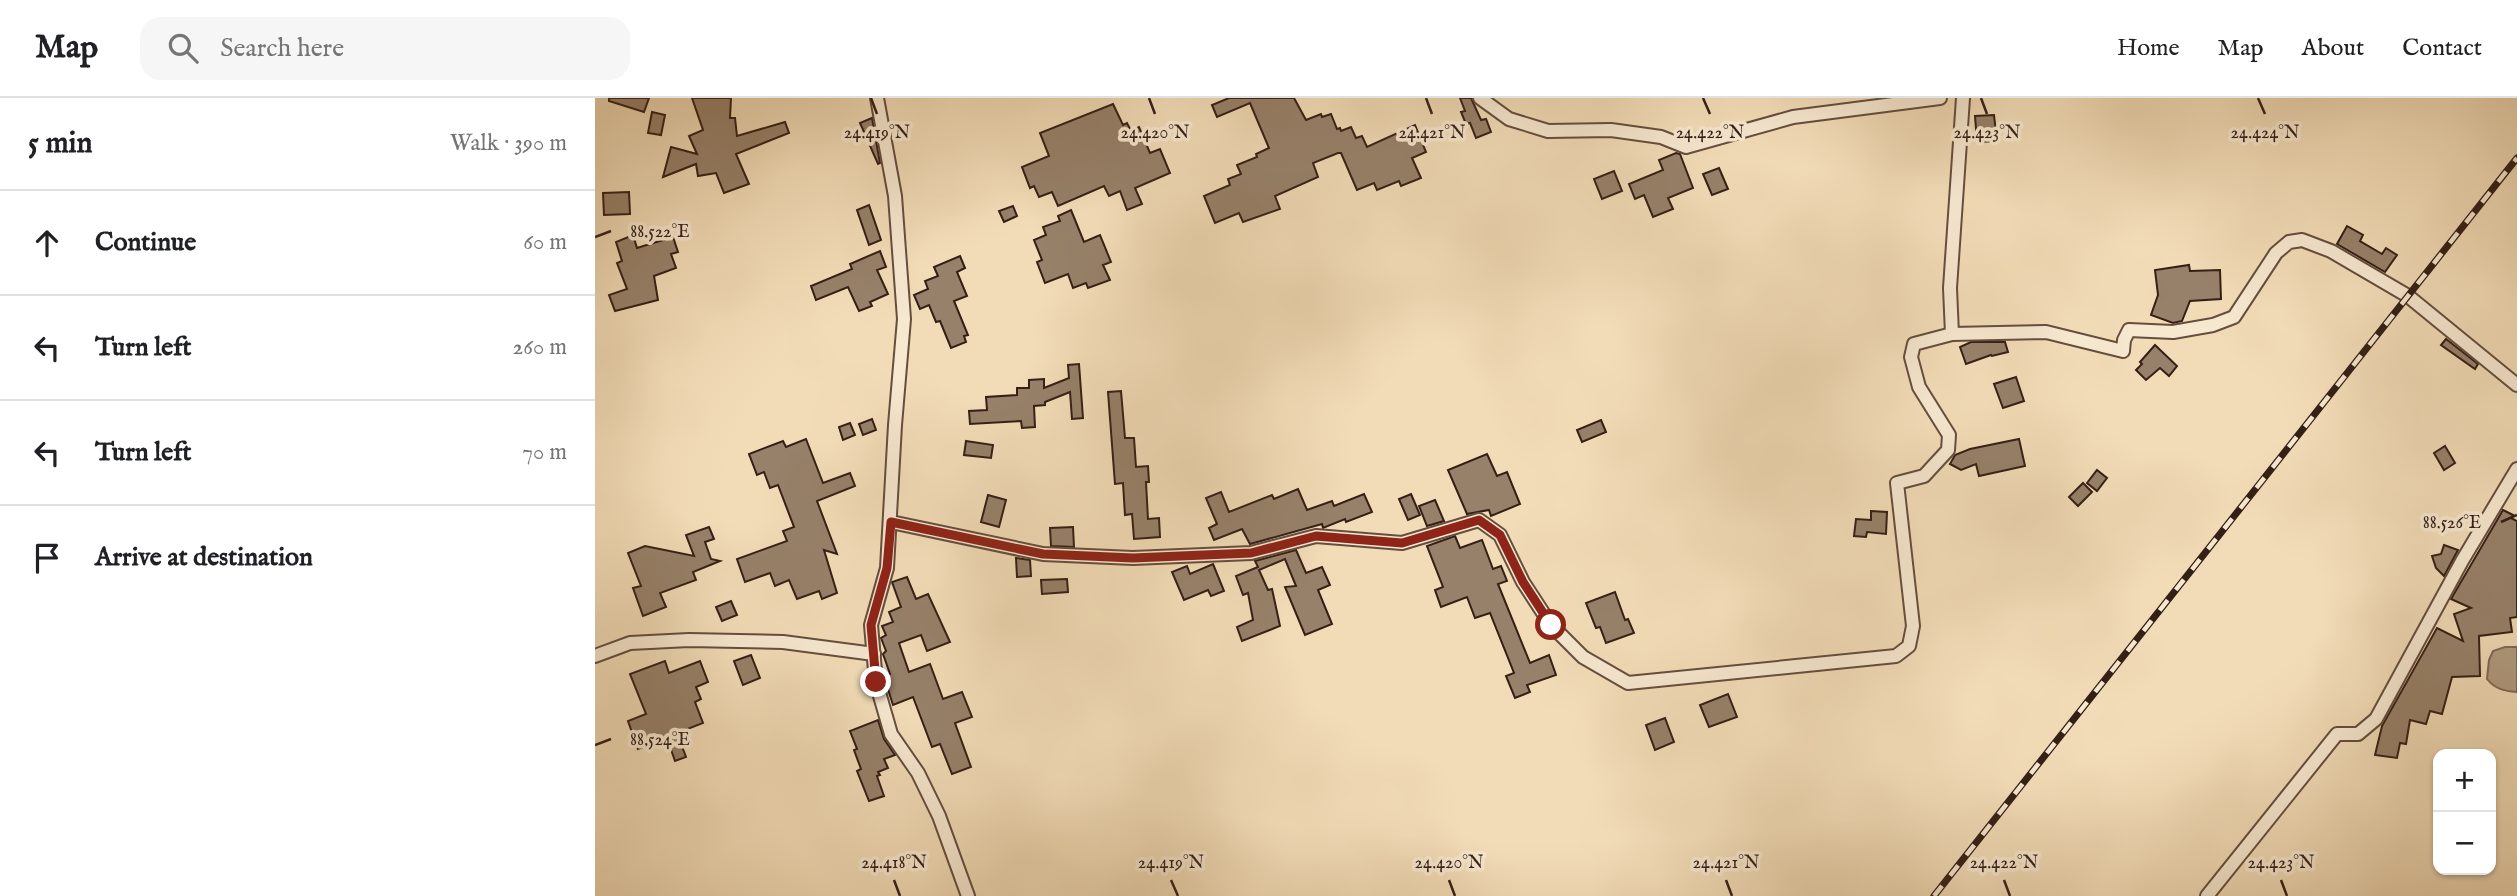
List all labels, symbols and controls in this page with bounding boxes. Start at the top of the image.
search box [140,17,630,80]
text: Map [35,27,98,69]
icon: search [164,29,202,67]
text: Search here [220,32,344,65]
text: Home [2117,33,2180,64]
text: Map [2218,33,2264,64]
text: About [2302,33,2364,64]
text: Contact [2402,33,2482,64]
text: 24.419°N [844,122,911,145]
text: 24.420°N [1120,122,1190,145]
text: 24.421°N [1399,122,1466,145]
text: 24.422°N [1676,122,1745,145]
text: 24.423°N [1954,122,2021,145]
text: 24.424°N [2230,122,2300,145]
text: 5 min [28,125,93,163]
text: Walk · 390 m [450,129,567,158]
text: 88.522°E [630,221,690,244]
icon: ahead [28,224,66,262]
text: Continue [95,226,196,259]
text: 60 m [523,228,567,257]
icon: left [28,329,66,367]
text: Turn left [95,331,192,364]
text: 260 m [512,333,567,362]
icon: left [28,434,66,472]
text: Turn left [95,436,192,469]
text: 70 m [522,438,567,467]
text: 88.526°E [2423,512,2481,535]
icon: arrive [28,539,66,577]
text: Arrive at destination [95,541,313,574]
route start [1535,609,1566,640]
route end [860,666,891,697]
text: 88.524°E [630,729,690,752]
map controls [2433,749,2496,875]
button: + [2433,749,2496,812]
button: − [2433,812,2496,875]
text: 24.418°N [861,852,927,875]
text: 24.419°N [1138,852,1205,875]
text: 24.420°N [1414,852,1484,875]
text: 24.421°N [1693,852,1760,875]
text: 24.422°N [1970,852,2039,875]
text: 24.423°N [2248,852,2315,875]

